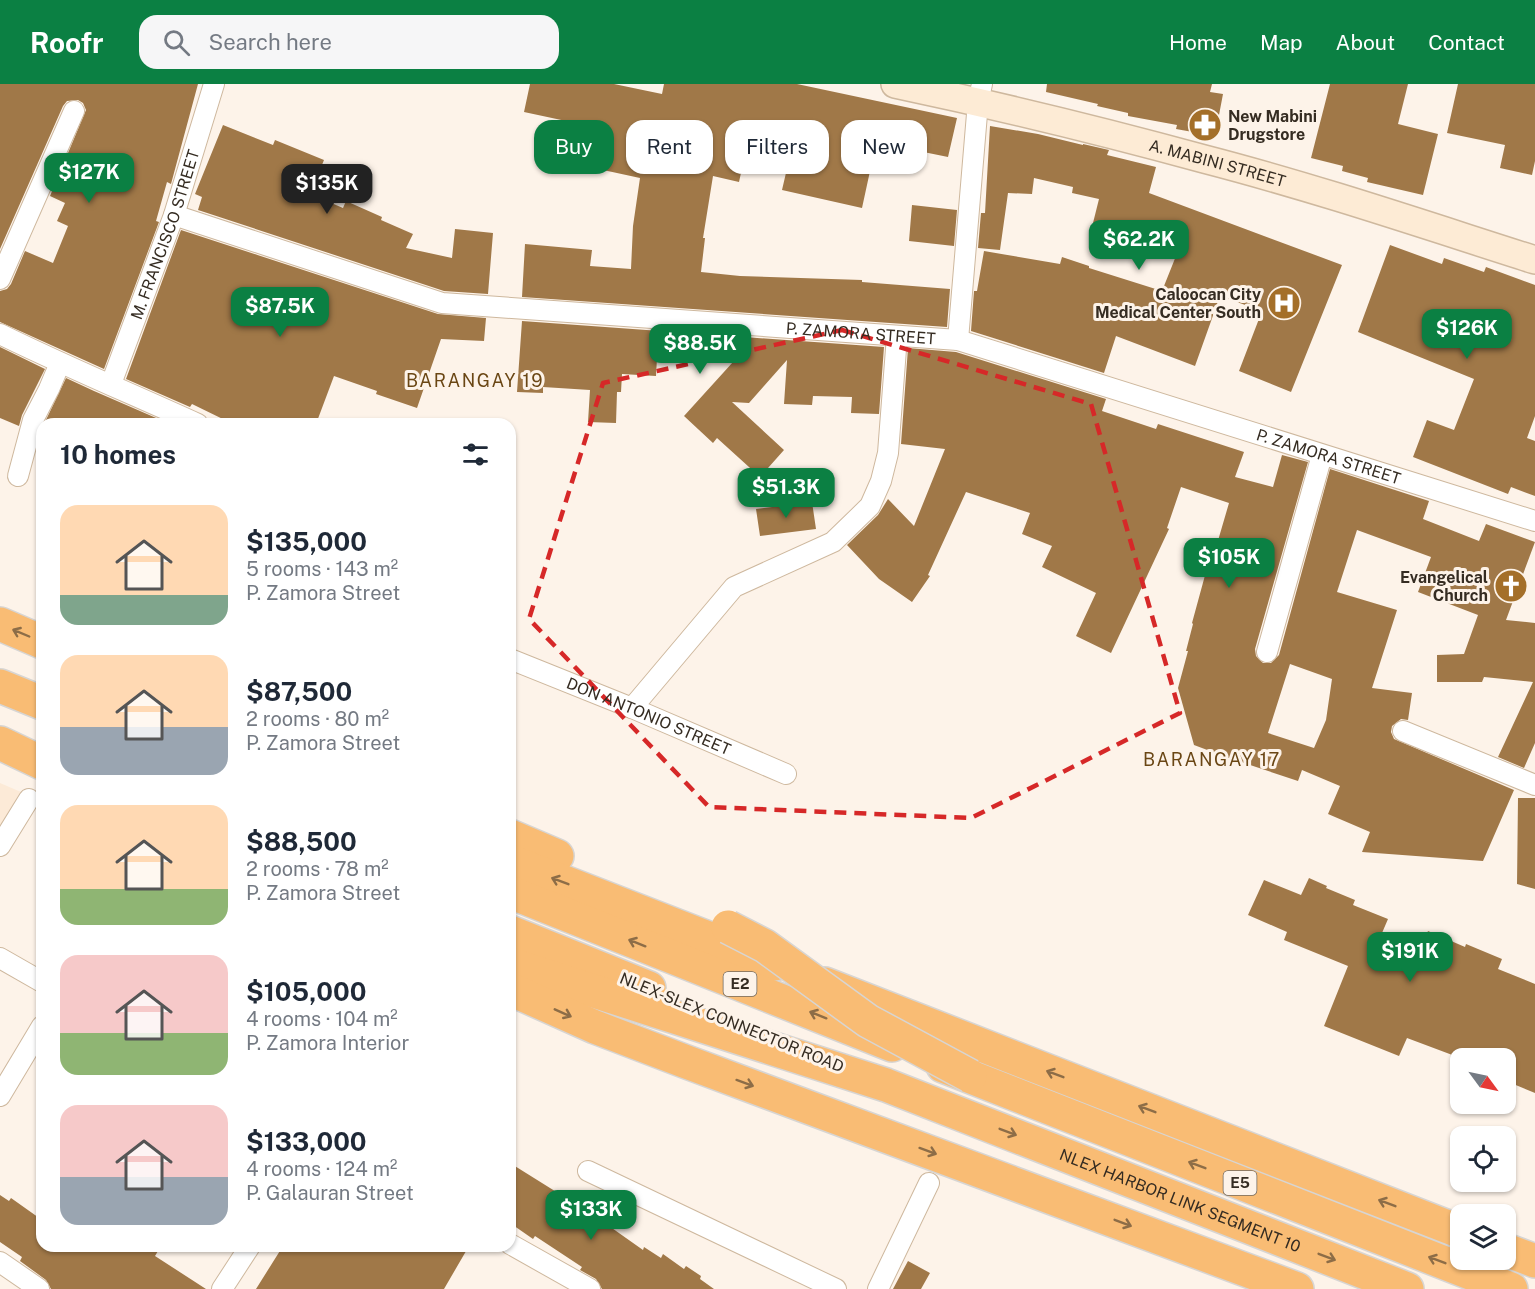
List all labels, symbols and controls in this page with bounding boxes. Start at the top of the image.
search box [139,15,559,69]
text: Roofr [30,26,103,59]
icon: search [160,26,193,59]
text: Search here [208,29,332,55]
text: Home [1169,30,1227,55]
text: Map [1260,30,1303,55]
text: About [1336,30,1395,55]
text: Contact [1428,30,1505,55]
pharmacy icon: New Mabini Drugstore [1187,107,1223,143]
place label: New Mabini Drugstore [1228,107,1317,144]
chip: Buy [534,120,614,174]
chip: Rent [626,120,713,174]
chip: Filters [725,120,829,174]
chip: New [841,120,927,174]
street label: A. MABINI STREET [1147,136,1288,191]
street label: M. FRANCISCO STREET [127,147,204,322]
pin: $127K [47,153,131,204]
text: $127K [58,160,120,184]
pin: $135K [285,164,369,215]
text: $135K [295,171,359,195]
pin: $62.2K [1090,220,1188,271]
text: $62.2K [1103,227,1175,251]
place label: Caloocan City Medical Center South [1095,285,1261,322]
hospital icon: Caloocan City Medical Center South [1266,285,1302,321]
pin: $87.5K [231,287,329,338]
text: $87.5K [245,294,315,318]
pin: $126K [1425,309,1509,360]
text: $126K [1436,316,1498,340]
street label: P. ZAMORA STREET [785,319,937,348]
pin: $88.5K [651,324,749,375]
text: $88.5K [663,331,737,355]
district label: BARANGAY 19 [406,370,544,391]
street label: P. ZAMORA STREET [1254,425,1404,488]
icon: filters [459,438,492,471]
text: 10 homes [60,439,176,470]
pin: $51.3K [737,468,835,519]
text: $51.3K [752,475,820,499]
text: $135,000 [246,526,367,557]
icon: home [108,529,180,601]
pin: $105K [1187,538,1271,589]
text: $105K [1198,545,1260,569]
text: 5 rooms · 143 m² [246,557,398,581]
place label: Evangelical Church [1400,568,1488,605]
church icon: Evangelical Church [1493,568,1529,604]
text: P. Zamora Street [246,581,400,605]
one-way arrow [12,627,31,638]
street label: DON ANTONIO STREET [564,674,734,759]
text: $87,500 [246,676,352,707]
icon: home [108,679,180,751]
text: 2 rooms · 80 m² [246,707,389,731]
text: P. Zamora Street [246,731,400,755]
district label: BARANGAY 17 [1143,749,1281,770]
text: $88,500 [246,826,357,857]
icon: home [108,829,180,901]
text: 2 rooms · 78 m² [246,857,389,881]
one-way arrow [551,875,570,886]
text: P. Zamora Street [246,881,400,905]
pin: $191K [1368,932,1452,983]
one-way arrow [628,937,647,948]
text: $191K [1381,939,1439,963]
street label: NLEX-SLEX CONNECTOR ROAD [617,969,847,1076]
road number: E2 [724,972,756,996]
text: $105,000 [246,976,366,1007]
icon: home [108,979,180,1051]
text: 4 rooms · 104 m² [246,1007,398,1031]
one-way arrow [554,1007,572,1019]
one-way arrow [809,1009,828,1020]
text: P. Zamora Interior [246,1031,409,1055]
north arrow [1450,1048,1516,1114]
map controls [1450,1048,1516,1270]
one-way arrow [1046,1067,1065,1078]
one-way arrow [735,1079,754,1090]
one-way arrow [1138,1103,1156,1114]
text: $133,000 [246,1126,367,1157]
button: locate [1450,1126,1516,1192]
one-way arrow [999,1128,1017,1139]
icon: home [108,1129,180,1201]
street label: NLEX HARBOR LINK SEGMENT 10 [1057,1145,1303,1256]
one-way arrow [918,1146,937,1157]
text: 4 rooms · 124 m² [246,1157,397,1181]
one-way arrow [1188,1159,1206,1170]
road number: E5 [1224,1171,1256,1195]
text: P. Galauran Street [246,1181,414,1205]
pin: $133K [549,1190,633,1241]
text: $133K [559,1197,623,1221]
one-way arrow [1378,1197,1397,1208]
button: layers [1450,1204,1516,1270]
one-way arrow [1113,1219,1132,1230]
one-way arrow [1317,1253,1336,1264]
one-way arrow [1428,1254,1446,1265]

